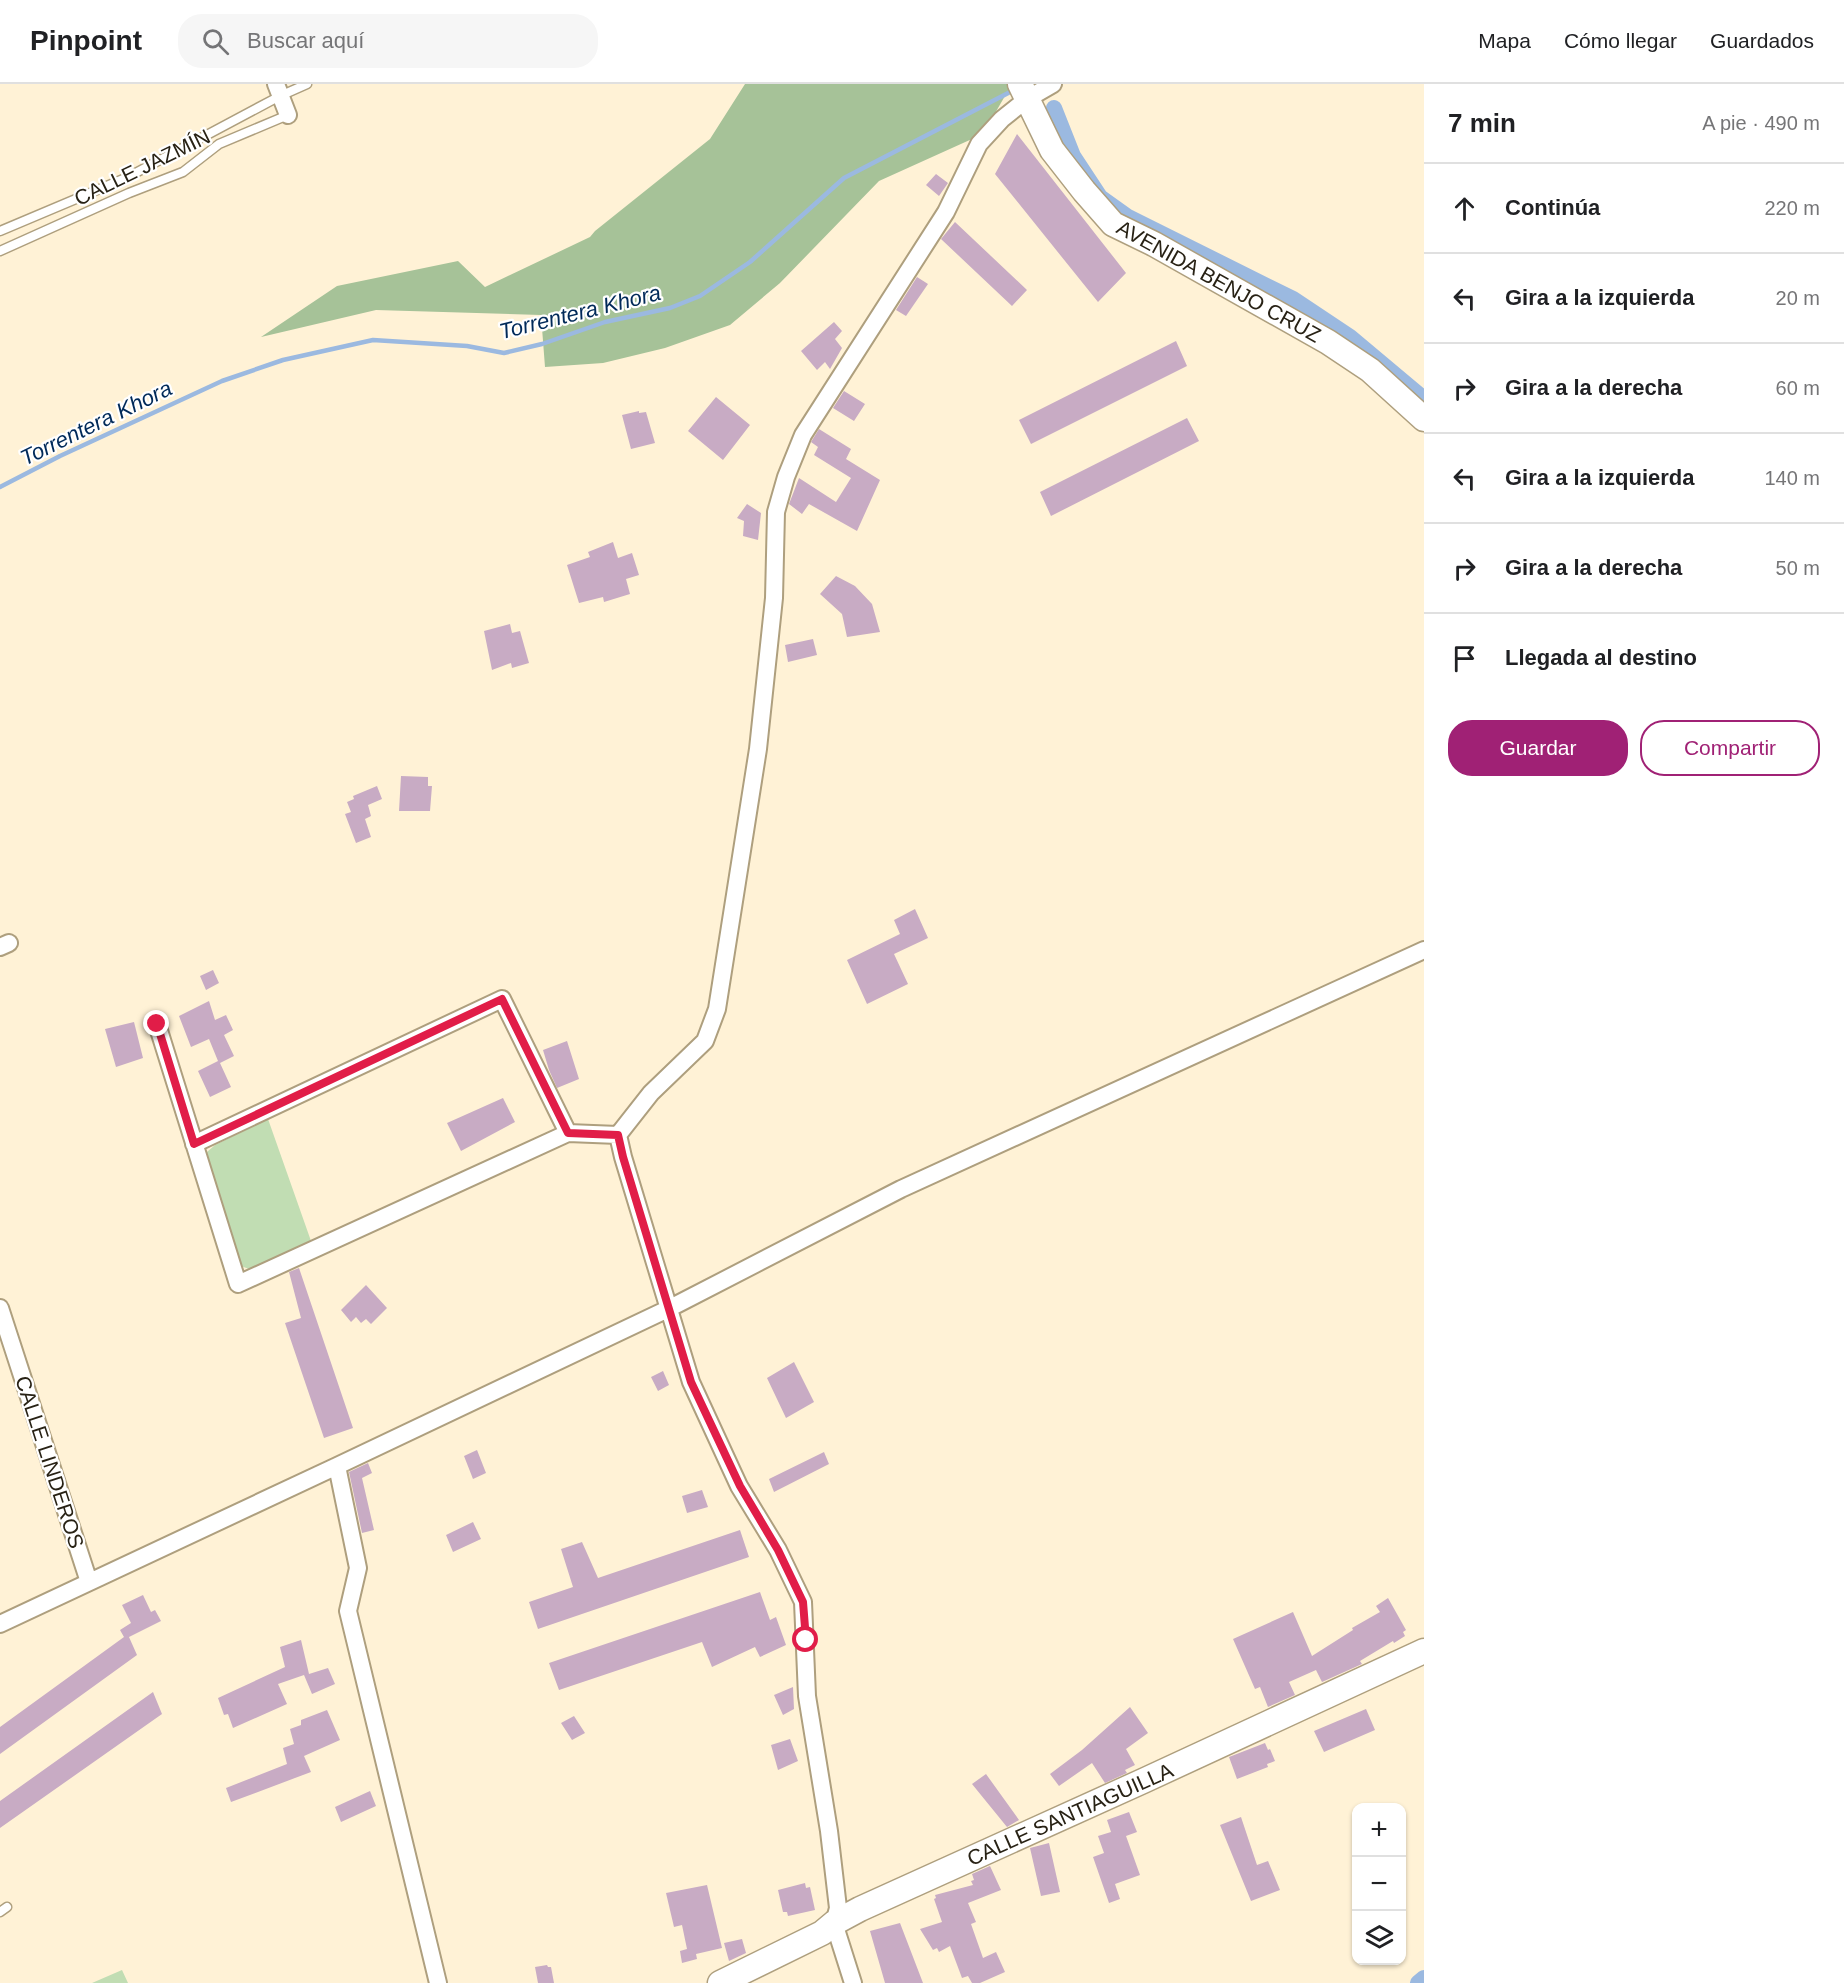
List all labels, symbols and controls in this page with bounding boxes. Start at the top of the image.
search box [178,14,598,68]
text: Pinpoint [30,25,142,56]
icon: search [199,25,232,58]
text: Buscar aquí [247,28,364,53]
text: Mapa [1478,29,1531,52]
text: Cómo llegar [1564,29,1677,52]
text: Guardados [1710,29,1814,52]
text: 7 min [1448,108,1516,138]
text: A pie · 490 m [1702,112,1820,134]
street label: CALLE JAZMÍN [70,124,214,210]
icon: ahead [1448,192,1481,225]
text: Continúa [1505,195,1600,220]
text: 220 m [1764,197,1820,219]
street label: AVENIDA BENJO CRUZ [1113,215,1325,347]
water label: Torrentera Khora [497,280,663,344]
icon: left [1448,282,1481,315]
text: Gira a la izquierda [1505,285,1695,310]
text: 20 m [1776,287,1820,309]
icon: right [1448,372,1481,405]
water label: Torrentera Khora [16,375,176,471]
text: Gira a la derecha [1505,375,1682,400]
text: 60 m [1776,377,1820,399]
icon: left [1448,462,1481,495]
text: Gira a la izquierda [1505,465,1695,490]
text: 140 m [1764,467,1820,489]
icon: right [1448,552,1481,585]
text: Gira a la derecha [1505,555,1682,580]
text: 50 m [1776,557,1820,579]
icon: arrive [1448,642,1481,675]
text: Llegada al destino [1505,645,1697,670]
button: Guardar [1448,720,1628,776]
button: Compartir [1640,720,1820,776]
route end [143,1010,169,1036]
street label: CALLE LINDEROS [11,1373,89,1551]
route start [792,1626,818,1652]
street label: CALLE SANTIAGUILLA [963,1758,1177,1870]
map controls [1352,1803,1406,1965]
button: + [1352,1803,1406,1857]
button: − [1352,1857,1406,1911]
button: layers [1352,1911,1406,1965]

